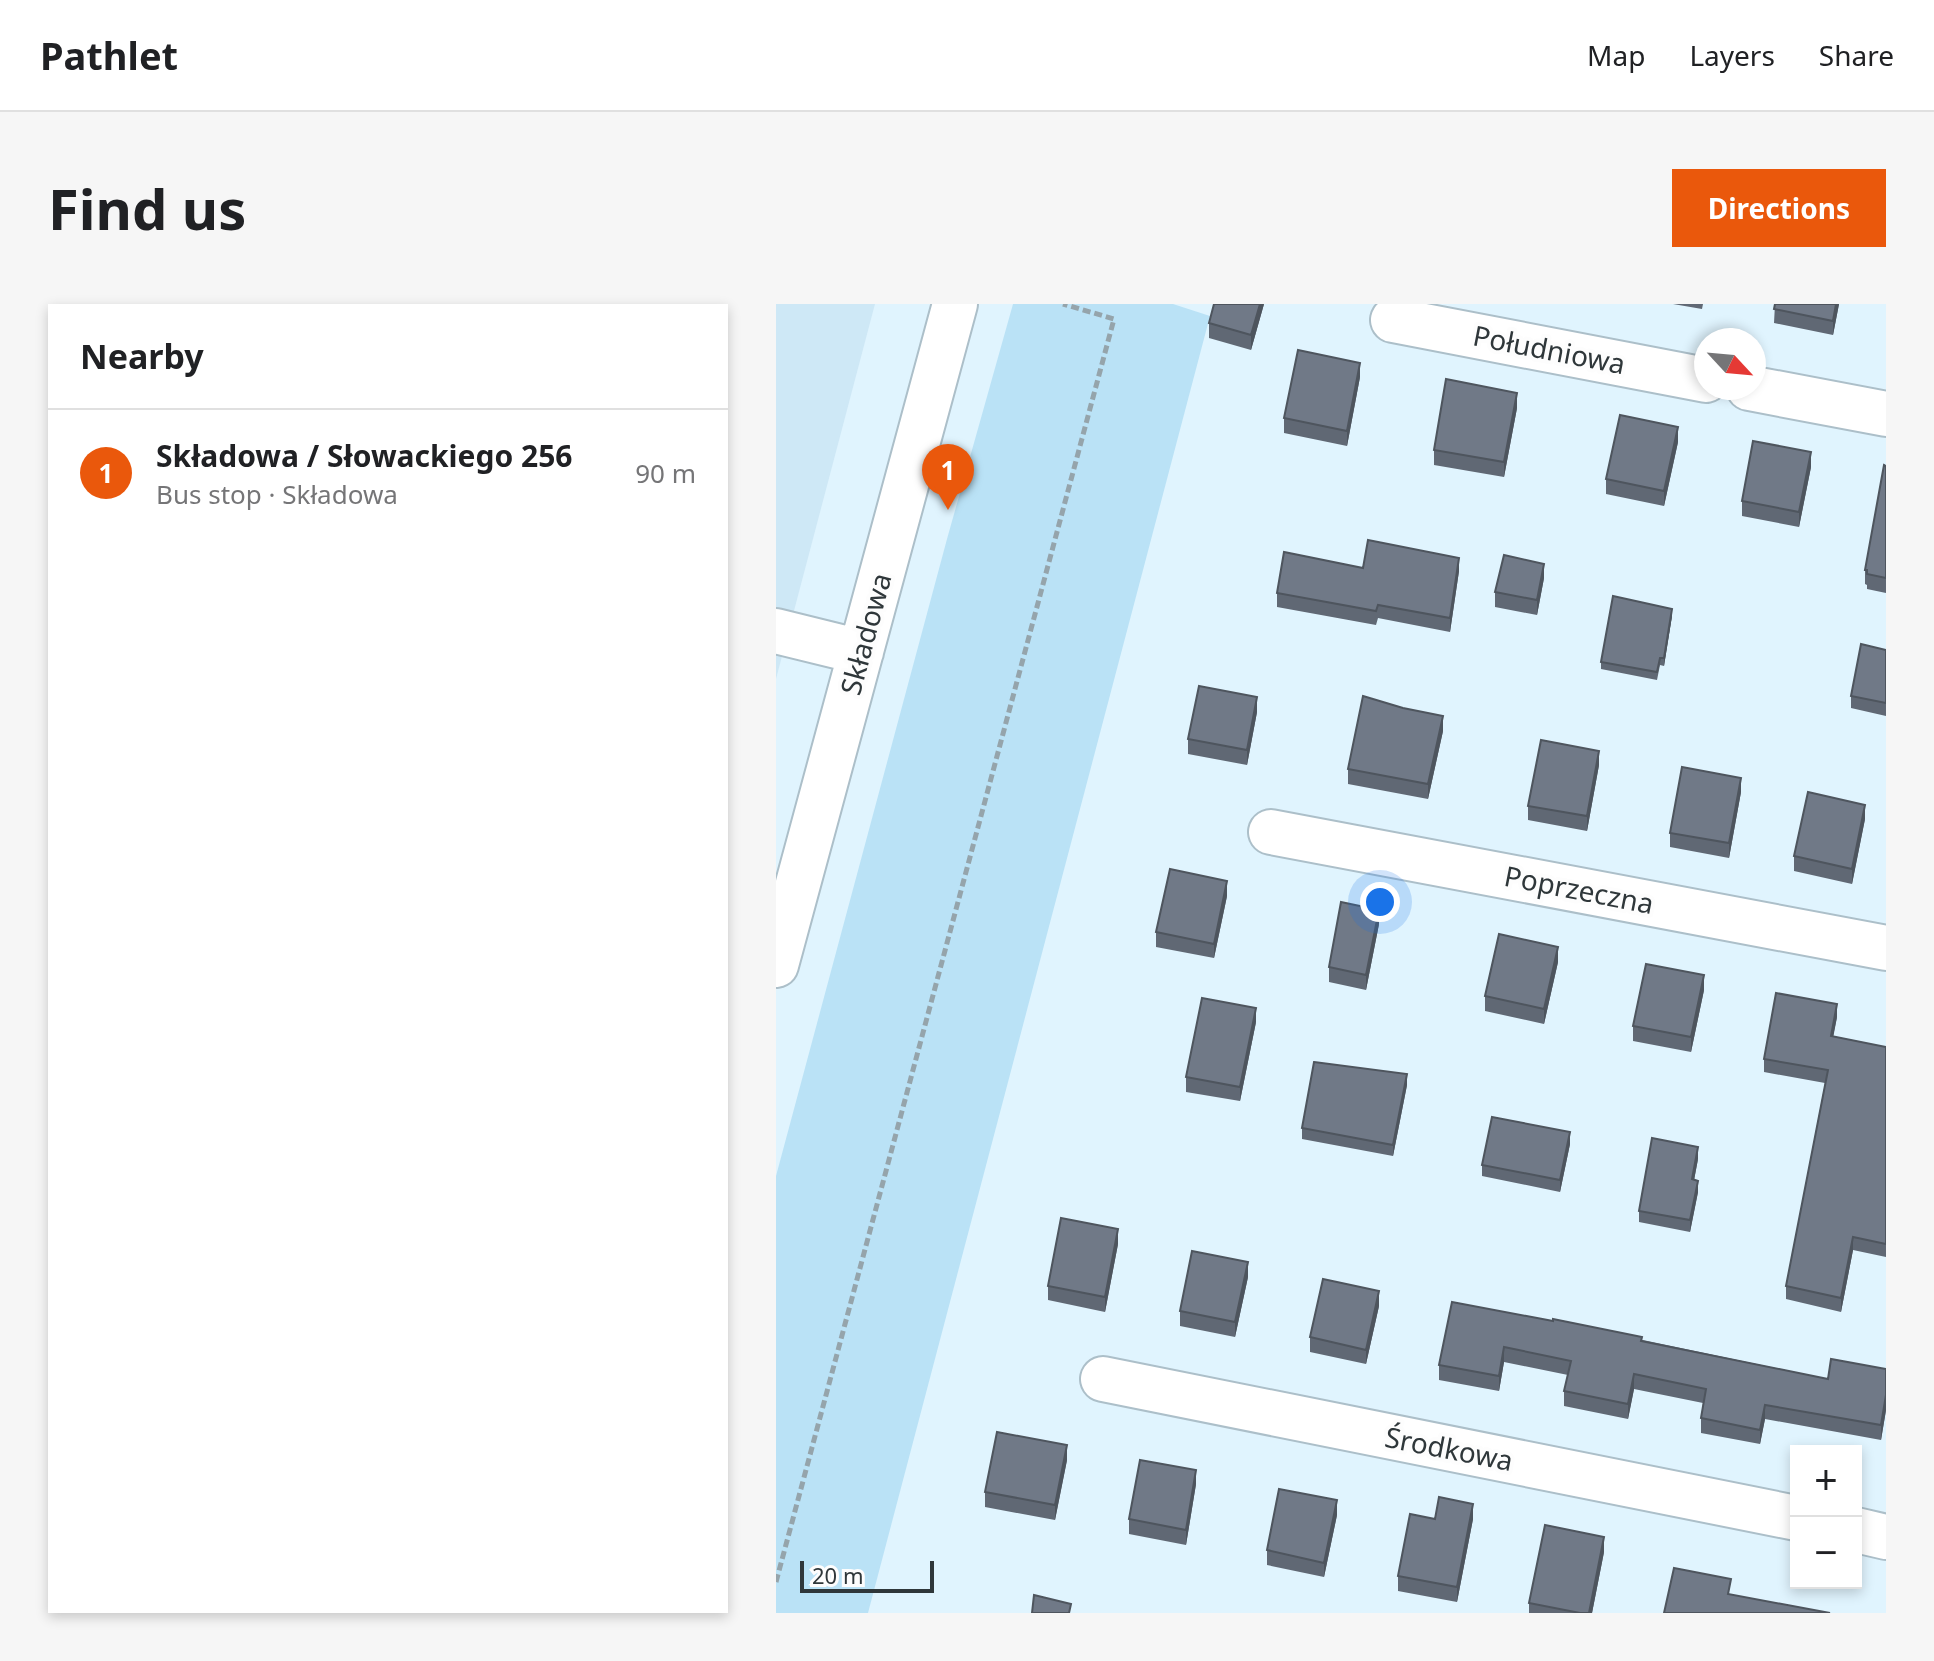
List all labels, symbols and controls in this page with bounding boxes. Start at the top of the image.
text: Pathlet [40,29,178,81]
text: Map [1587,36,1645,74]
text: Layers [1689,36,1775,74]
text: Share [1819,36,1894,74]
button: Directions [1672,169,1886,247]
text: Find us [48,170,246,246]
street label: Południowa [1470,316,1629,382]
north arrow [1694,328,1766,400]
text: Nearby [80,333,204,379]
text: Składowa / Słowackiego 256 [156,435,573,476]
pin: 1 [922,444,974,510]
text: 1 [99,455,113,491]
text: 90 m [635,455,696,491]
text: Bus stop · Składowa [156,476,398,512]
street label: Składowa [831,569,900,699]
street label: Poprzeczna [1501,856,1657,922]
your location [1360,882,1400,922]
street label: Środkowa [1382,1417,1516,1479]
map controls [1790,1445,1862,1589]
button: + [1790,1445,1862,1517]
button: − [1790,1517,1862,1589]
scale bar [800,1557,934,1593]
text: 20 m [812,1560,863,1590]

